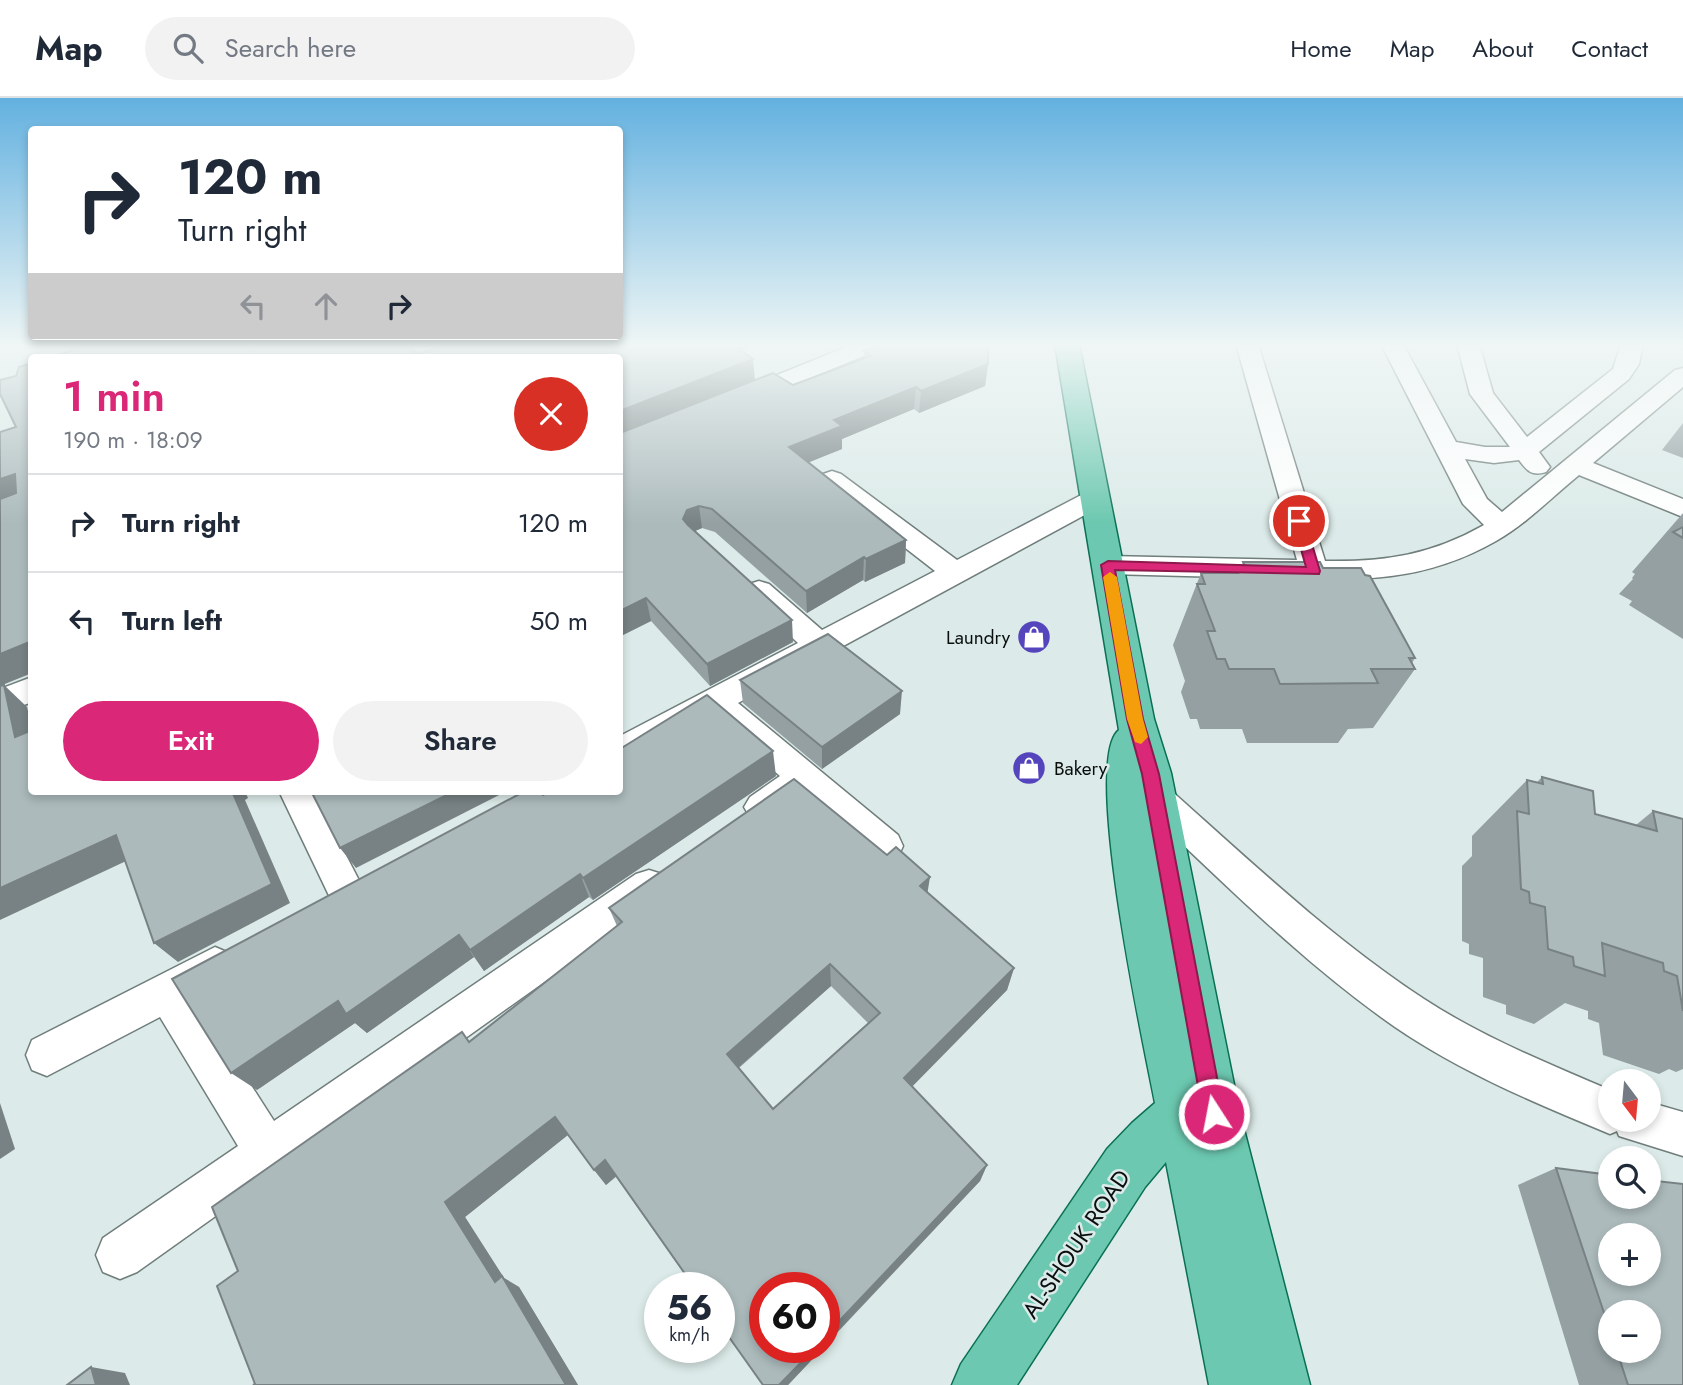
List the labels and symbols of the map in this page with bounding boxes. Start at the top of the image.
pin [1269,491,1329,551]
shop icon: Laundry [1015,618,1053,656]
place label: Laundry [946,624,1011,651]
shop icon: Bakery [1010,749,1048,787]
place label: Bakery [1054,755,1108,782]
north arrow [1598,1069,1661,1132]
position arrow [1177,1077,1251,1151]
street label: AL-SHOUK ROAD [1014,1163,1138,1325]
speed limit sign: 60 [749,1272,840,1363]

